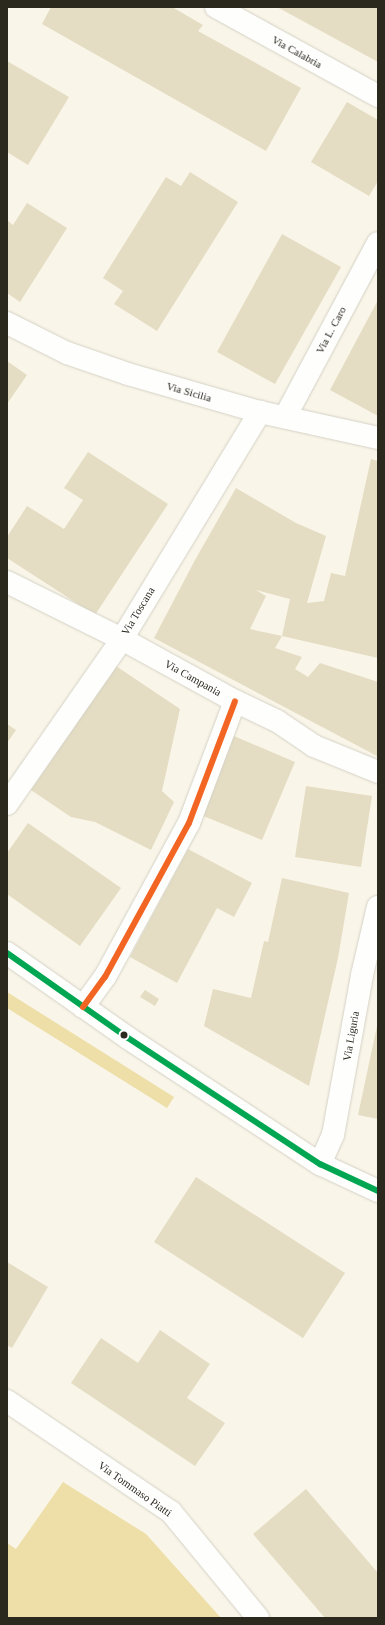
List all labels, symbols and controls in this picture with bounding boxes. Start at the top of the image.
street label: Via Calabria [270,33,324,71]
street label: Via L. Caro [313,304,349,356]
street label: Via Sicilia [165,379,213,405]
street label: Via Toscana [118,585,158,637]
street label: Via Campania [162,657,224,699]
street label: Via Liguria [340,1010,362,1062]
unlabelled marker [119,1030,129,1040]
street label: Via Tommaso Piatti [96,1459,174,1519]

